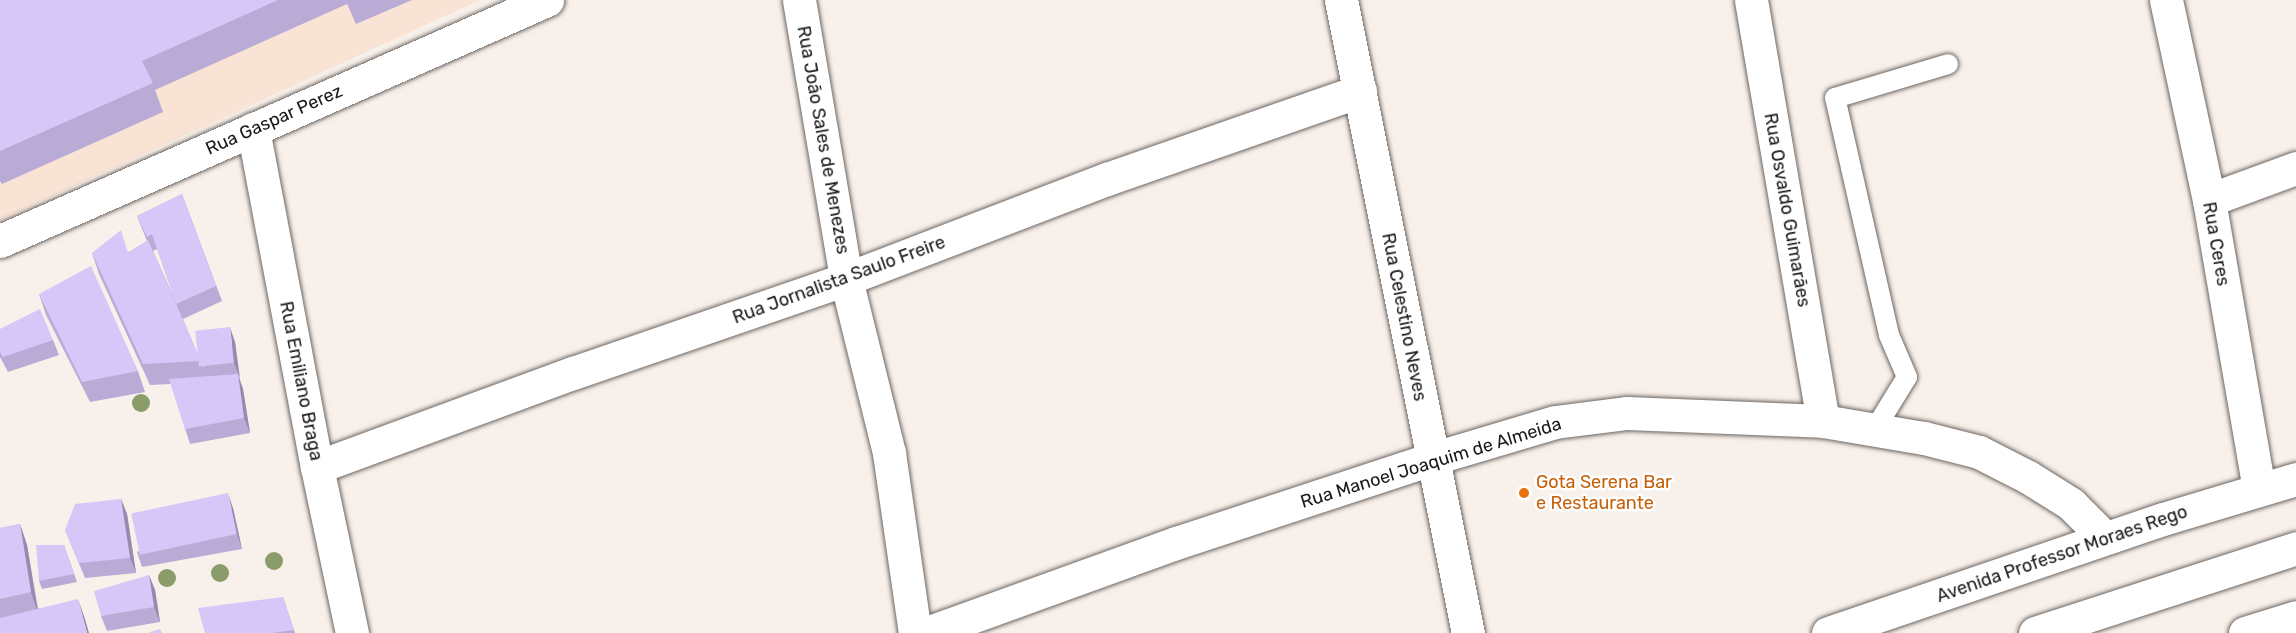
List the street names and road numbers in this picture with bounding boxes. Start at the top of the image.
street label: Rua João Sales de Menezes [792,24,854,256]
street label: Rua Gaspar Perez [202,80,346,160]
street label: Rua Osvaldo Guimarães [1759,111,1815,309]
street label: Rua Ceres [2198,200,2234,288]
street label: Rua Jornalista Saulo Freire [730,231,948,329]
street label: Rua Celestino Neves [1377,231,1431,403]
street label: Rua Emiliano Braga [275,299,327,463]
street label: Rua Manoel Joaquim de Almeida [1298,413,1564,513]
street label: Avenida Professor Moraes Rego [1933,501,2191,607]

